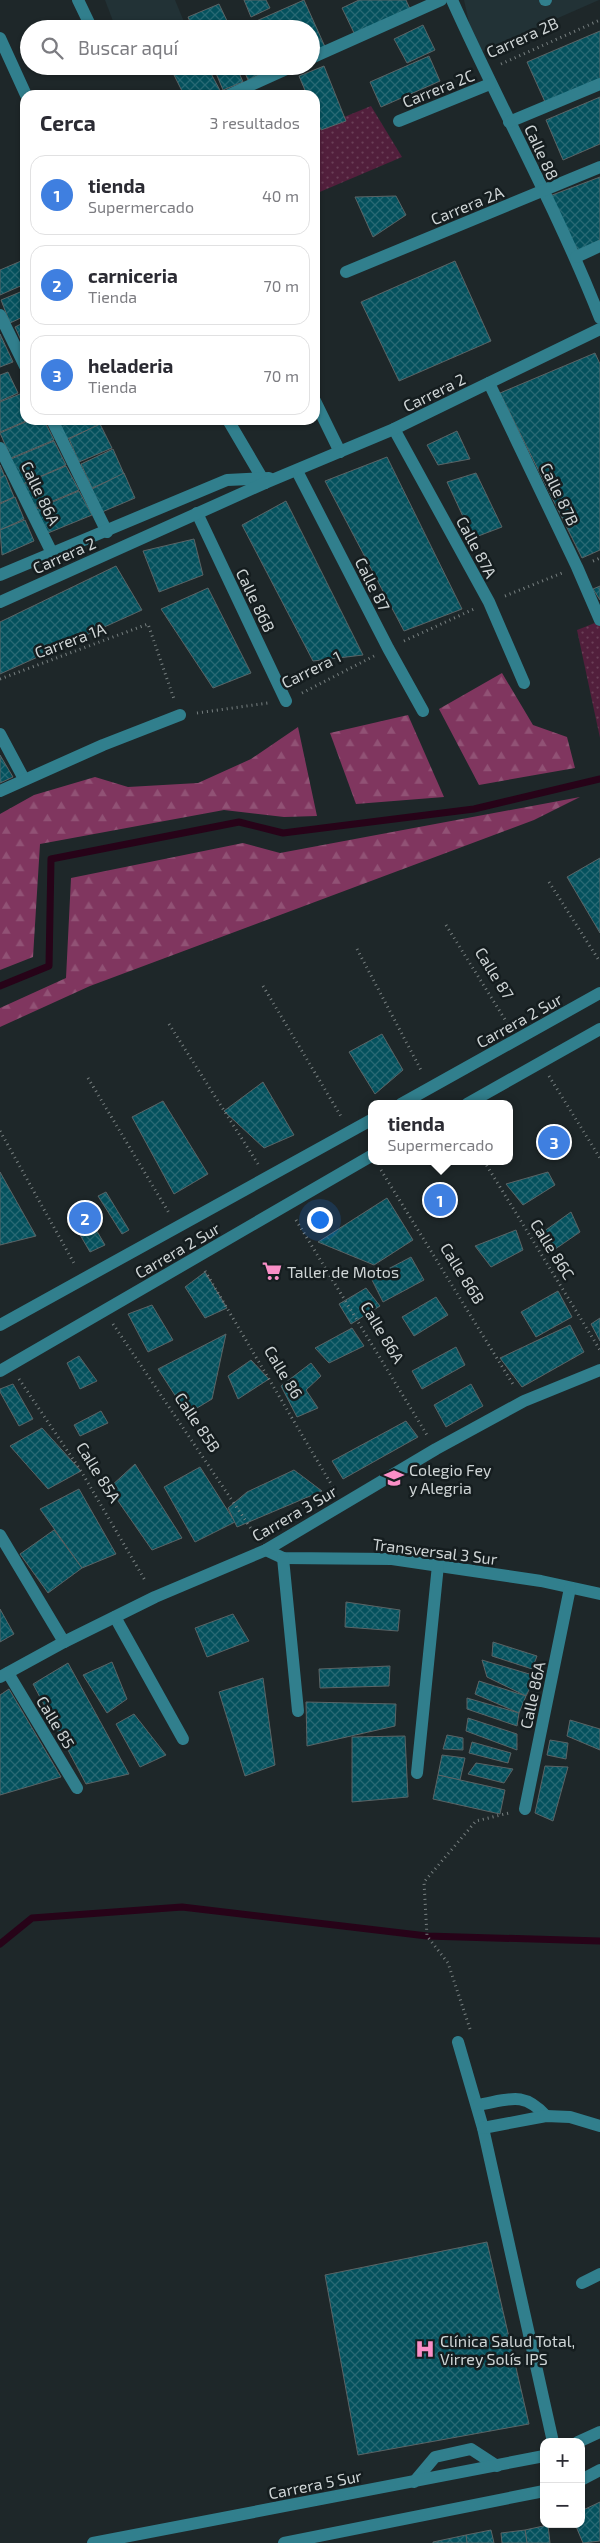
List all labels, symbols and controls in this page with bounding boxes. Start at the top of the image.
street label: Carrera 2B [483,13,561,61]
search box [20,20,320,75]
icon: search [38,34,66,62]
text: Buscar aquí [78,36,178,59]
street label: Carrera 2C [399,65,477,111]
text: Cerca [40,110,96,135]
text: 3 resultados [210,113,300,132]
street label: Calle 88 [521,121,563,183]
text: tienda [88,174,145,197]
street label: Carrera 2A [428,182,506,228]
text: 1 [54,186,60,205]
text: 40 m [262,186,299,205]
text: Supermercado [88,197,194,216]
text: carniceria [88,264,178,287]
text: 2 [52,276,62,295]
text: 70 m [264,276,299,295]
text: Tienda [88,287,137,306]
text: heladeria [88,354,173,377]
text: 3 [52,366,62,385]
text: 70 m [264,366,299,385]
street label: Carrera 2 [400,369,468,415]
text: Tienda [88,377,137,396]
street label: Calle 86A [17,458,65,528]
street label: Calle 87B [537,460,583,528]
street label: Calle 87A [453,513,501,581]
street label: Carrera 2 [30,533,98,577]
street label: Calle 87 [351,554,395,614]
street label: Calle 86B [232,565,280,635]
street label: Carrera 1A [32,618,108,662]
street label: Carrera 1 [278,646,344,692]
street label: Calle 87 [472,944,518,1002]
street label: Carrera 2 Sur [473,988,566,1051]
popup [368,1100,513,1165]
text: tienda [387,1112,445,1135]
pin: 3 [538,1123,570,1161]
text: Supermercado [387,1135,494,1154]
pin: 1 [424,1181,456,1219]
pin: 2 [69,1199,101,1237]
your location [307,1207,333,1233]
street label: Calle 86C [527,1215,579,1283]
street label: Carrera 2 Sur [131,1218,223,1282]
street label: Calle 86B [437,1239,489,1307]
supermarket icon: Taller de Motos [261,1260,283,1282]
place label: Taller de Motos [287,1262,399,1281]
street label: Calle 86A [357,1298,409,1366]
street label: Calle 86 [261,1342,307,1402]
street label: Calle 85B [171,1389,225,1455]
street label: Calle 85A [73,1438,125,1506]
place label: Colegio Fey y Alegria [409,1460,492,1497]
school or university icon: Colegio Fey y Alegria [383,1467,405,1489]
street label: Carrera 3 Sur [248,1481,340,1545]
street label: Transversal 3 Sur [372,1534,499,1568]
street label: Calle 86A [516,1660,548,1730]
street label: Calle 85 [33,1692,79,1752]
place label: Clínica Salud Total, Virrey Solís IPS [440,2331,575,2368]
hospital icon: Clínica Salud Total, Virrey Solís IPS [414,2338,436,2360]
map controls [540,2438,585,2528]
button: + [540,2438,585,2483]
street label: Carrera 5 Sur [267,2466,364,2502]
button: − [540,2483,585,2528]

